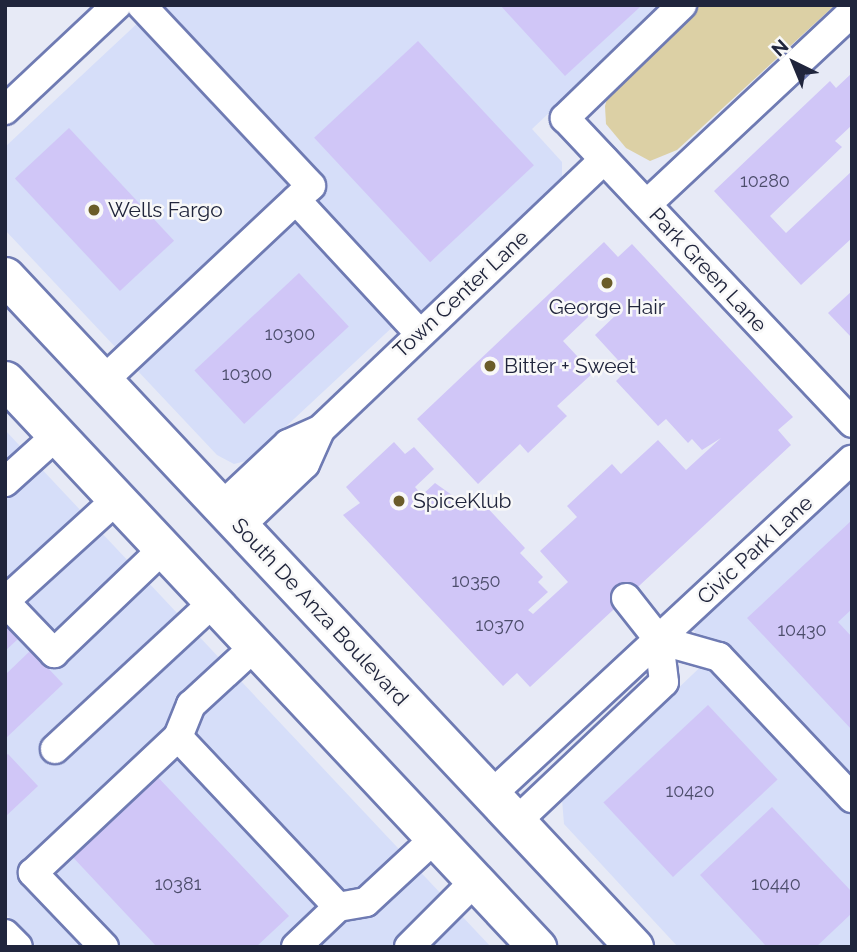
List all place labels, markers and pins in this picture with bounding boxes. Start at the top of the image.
place label: Wells Fargo [108,197,223,223]
marker: Wells Fargo [86,202,102,218]
marker: George Hair [599,275,615,291]
place label: George Hair [549,294,665,320]
place label: Bitter + Sweet [504,353,636,379]
marker: Bitter + Sweet [482,358,498,374]
place label: SpiceKlub [413,488,512,514]
marker: SpiceKlub [391,493,407,509]

